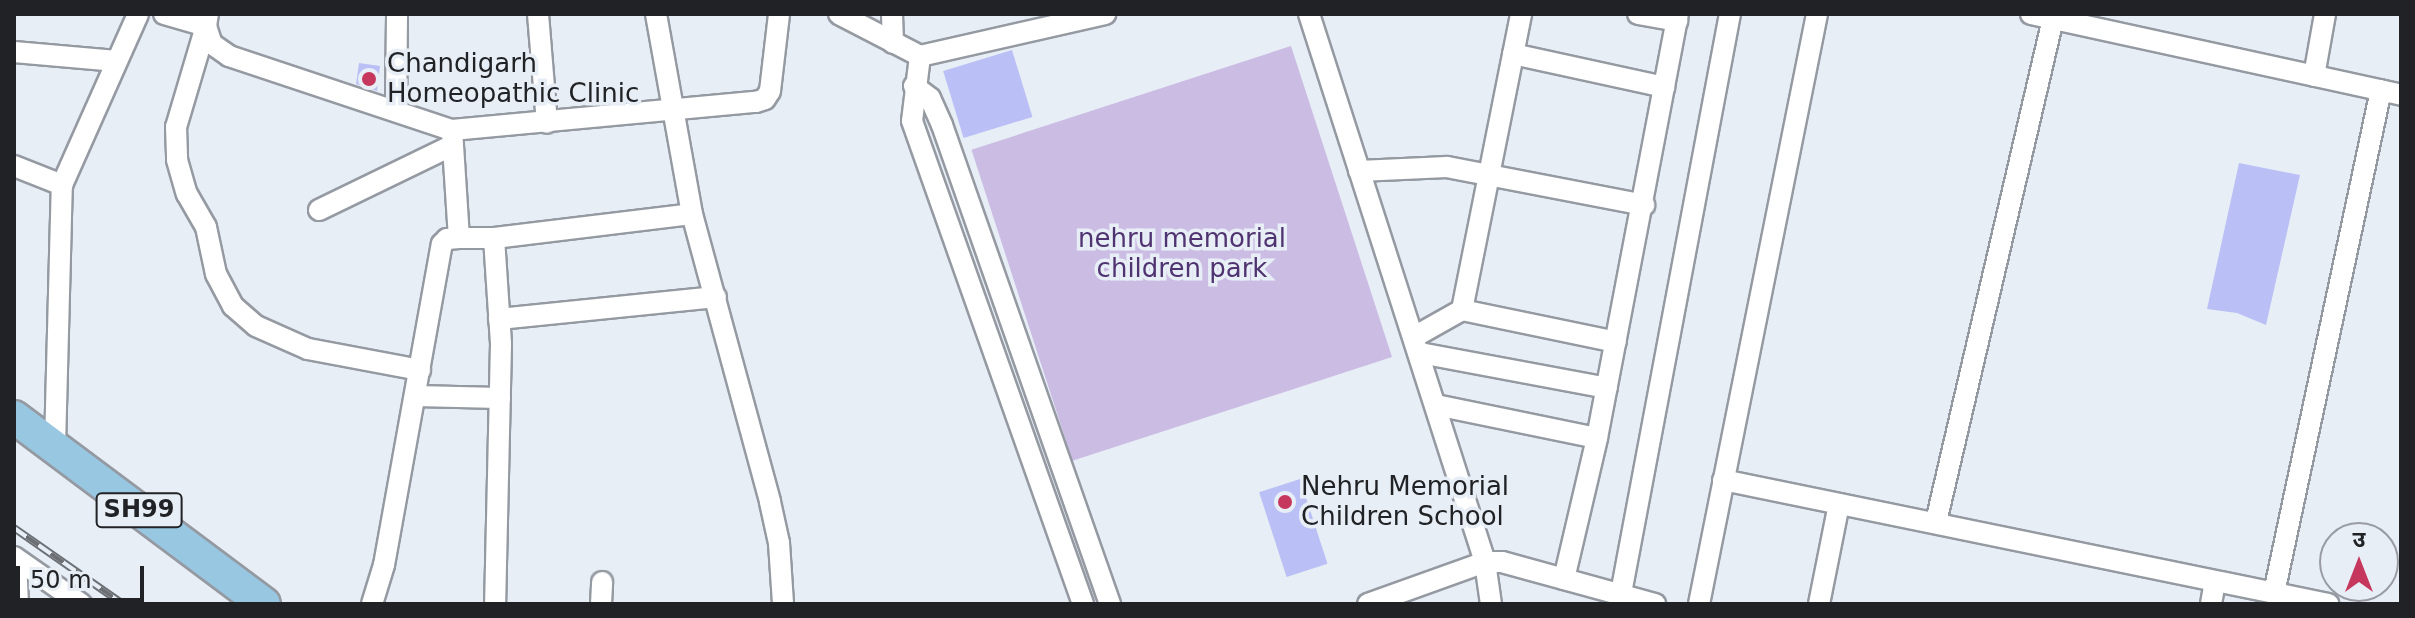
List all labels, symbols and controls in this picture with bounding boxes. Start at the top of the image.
place label: Chandigarh Homeopathic Clinic [387,48,639,110]
marker: Chandigarh Homeopathic Clinic [358,68,380,90]
park label: nehru memorial children park [1078,223,1286,284]
place label: Nehru Memorial Children School [1301,471,1509,532]
road number: SH99 [95,490,183,530]
marker: Nehru Memorial Children School [1276,493,1294,511]
north arrow [2319,522,2399,602]
text: उ [2353,527,2365,552]
scale bar [20,550,148,600]
text: 50 m [30,566,92,594]

